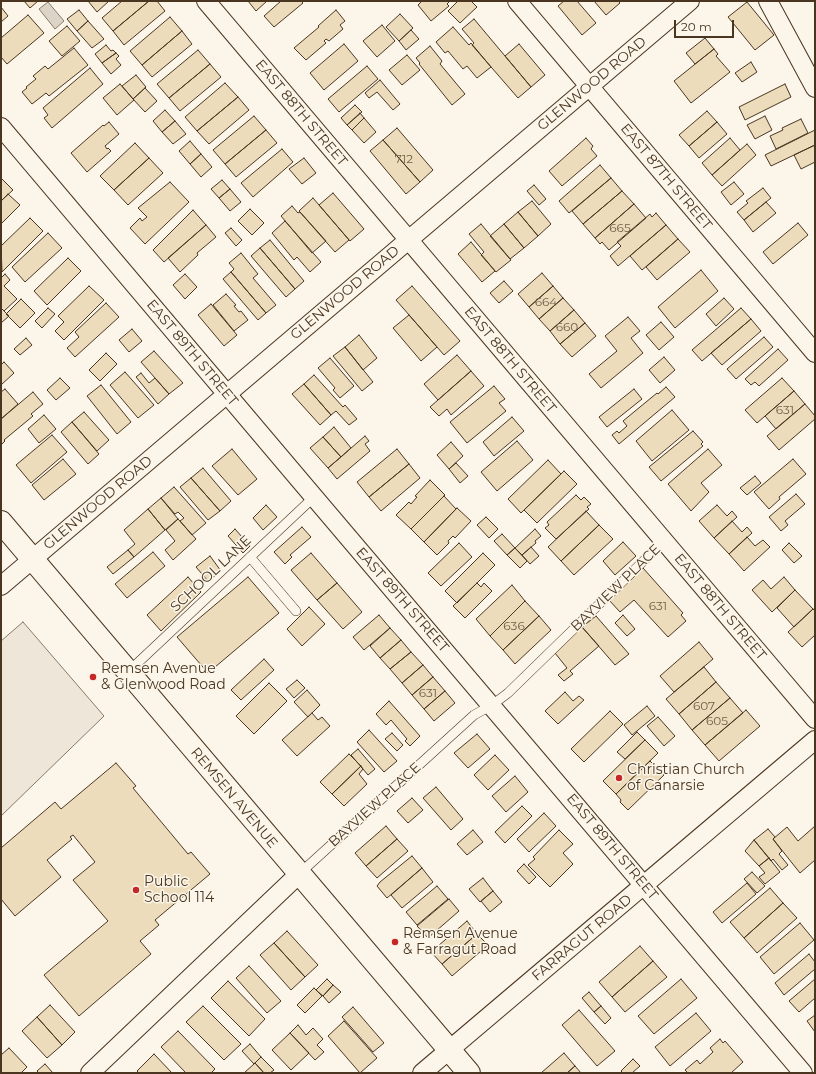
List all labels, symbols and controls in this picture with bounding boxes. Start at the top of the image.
scale bar [676,12,736,38]
text: 20 m [681,19,712,34]
street label: GLENWOOD ROAD [534,34,650,134]
street label: EAST 88TH STREET [252,56,350,170]
street label: EAST 87TH STREET [617,121,715,233]
house number: 712 [395,152,413,166]
house number: 665 [609,221,631,235]
street label: GLENWOOD ROAD [287,243,403,343]
house number: 664 [535,295,557,309]
street label: EAST 89TH STREET [143,297,241,409]
street label: EAST 88TH STREET [461,303,559,417]
house number: 660 [556,320,578,334]
house number: 631 [776,403,794,417]
street label: GLENWOOD ROAD [40,453,156,553]
street label: SCHOOL LANE [167,532,255,616]
street label: BAYVIEW PLACE [568,541,664,635]
street label: EAST 89TH STREET [352,544,452,656]
street label: EAST 88TH STREET [671,550,769,664]
house number: 631 [649,599,667,613]
house number: 636 [503,619,525,633]
place label: Remsen Avenue & Glenwood Road [101,661,226,694]
marker: Remsen Avenue & Glenwood Road [88,672,98,682]
house number: 631 [419,686,437,700]
house number: 607 [693,699,715,713]
house number: 605 [706,714,728,728]
street label: REMSEN AVENUE [187,744,281,852]
street label: BAYVIEW PLACE [325,759,425,851]
place label: Christian Church of Canarsie [627,762,745,794]
marker: Christian Church of Canarsie [614,773,624,783]
street label: EAST 89TH STREET [563,791,661,903]
place label: Public School 114 [144,874,214,906]
marker: Public School 114 [131,885,141,895]
street label: FARRAGUT ROAD [529,891,635,985]
place label: Remsen Avenue & Farragut Road [403,926,518,958]
marker: Remsen Avenue & Farragut Road [390,937,400,947]

